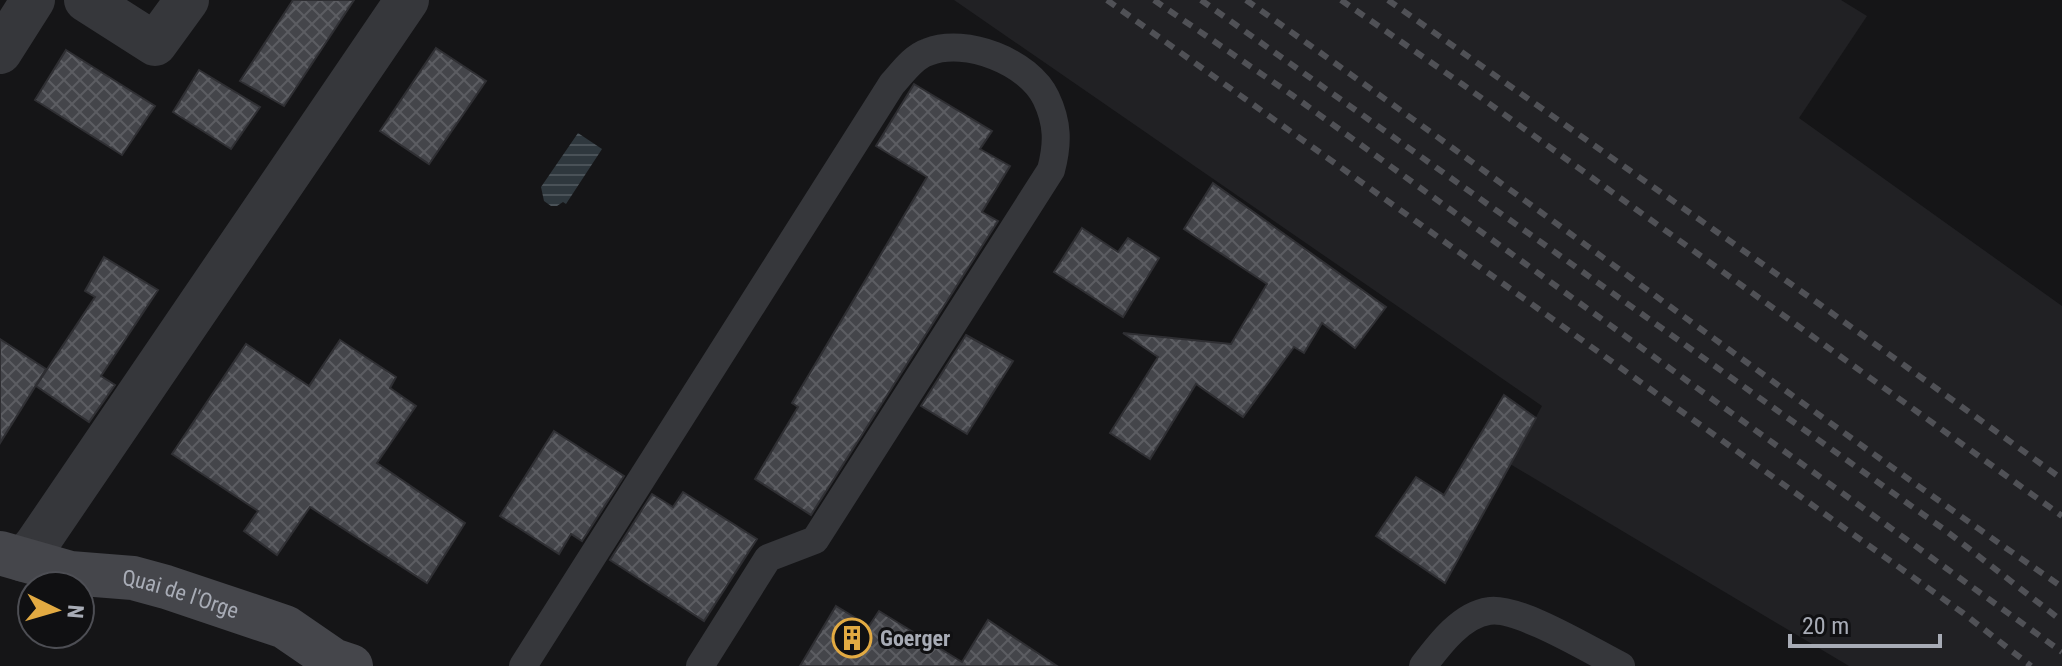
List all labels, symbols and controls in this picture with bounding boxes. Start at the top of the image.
street label: Quai de l'Orge [122,565,242,624]
north arrow [16,570,96,650]
scale bar [1790,598,1940,648]
text: N [62,604,88,620]
text: 20 m [1802,612,1849,640]
building icon: Goerger [831,617,873,659]
place label: Goerger [880,626,950,651]

